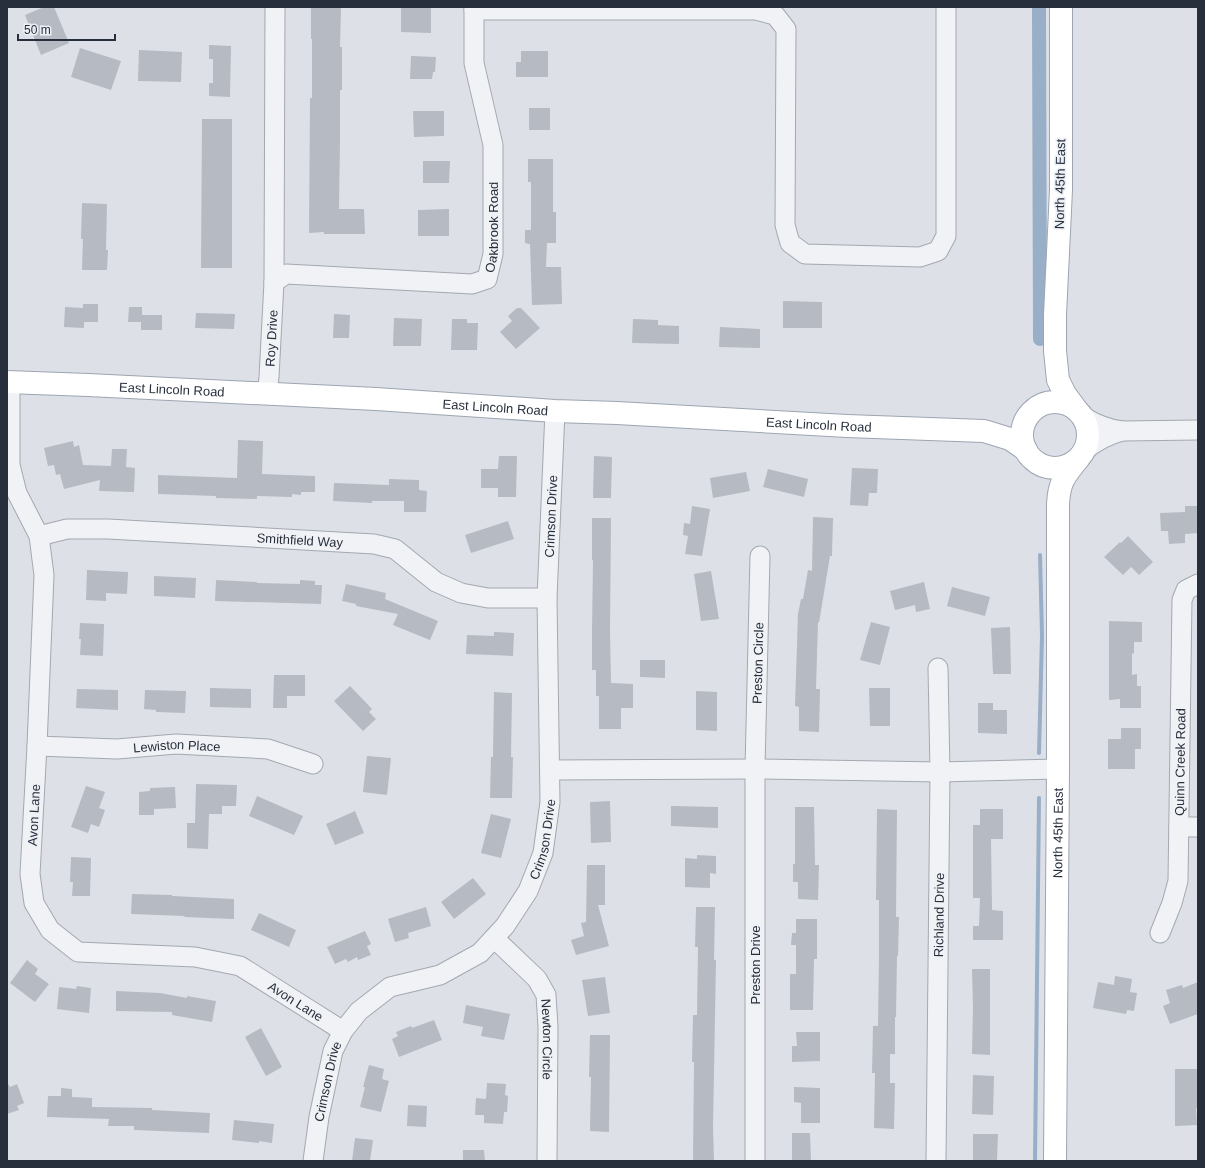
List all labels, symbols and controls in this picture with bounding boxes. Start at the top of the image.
scale bar [18,16,115,42]
text: 50 m [24,23,51,37]
street label: North 45th East [1052,138,1068,229]
street label: Oakbrook Road [481,182,501,274]
street label: Roy Drive [262,309,280,367]
street label: East Lincoln Road [119,379,225,399]
street label: East Lincoln Road [442,396,549,418]
street label: East Lincoln Road [766,414,872,434]
street label: Crimson Drive [541,475,560,558]
street label: Smithfield Way [256,530,344,550]
street label: Preston Circle [749,622,766,704]
street label: Quinn Creek Road [1171,708,1188,816]
street label: Lewiston Place [133,736,221,755]
street label: Avon Lane [25,784,43,846]
street label: North 45th East [1050,787,1065,878]
street label: Crimson Drive [526,798,558,882]
street label: Richland Drive [931,873,946,957]
street label: Preston Drive [748,926,763,1004]
street label: Avon Lane [266,978,326,1024]
street label: Newton Circle [539,998,556,1080]
street label: Crimson Drive [311,1038,344,1123]

